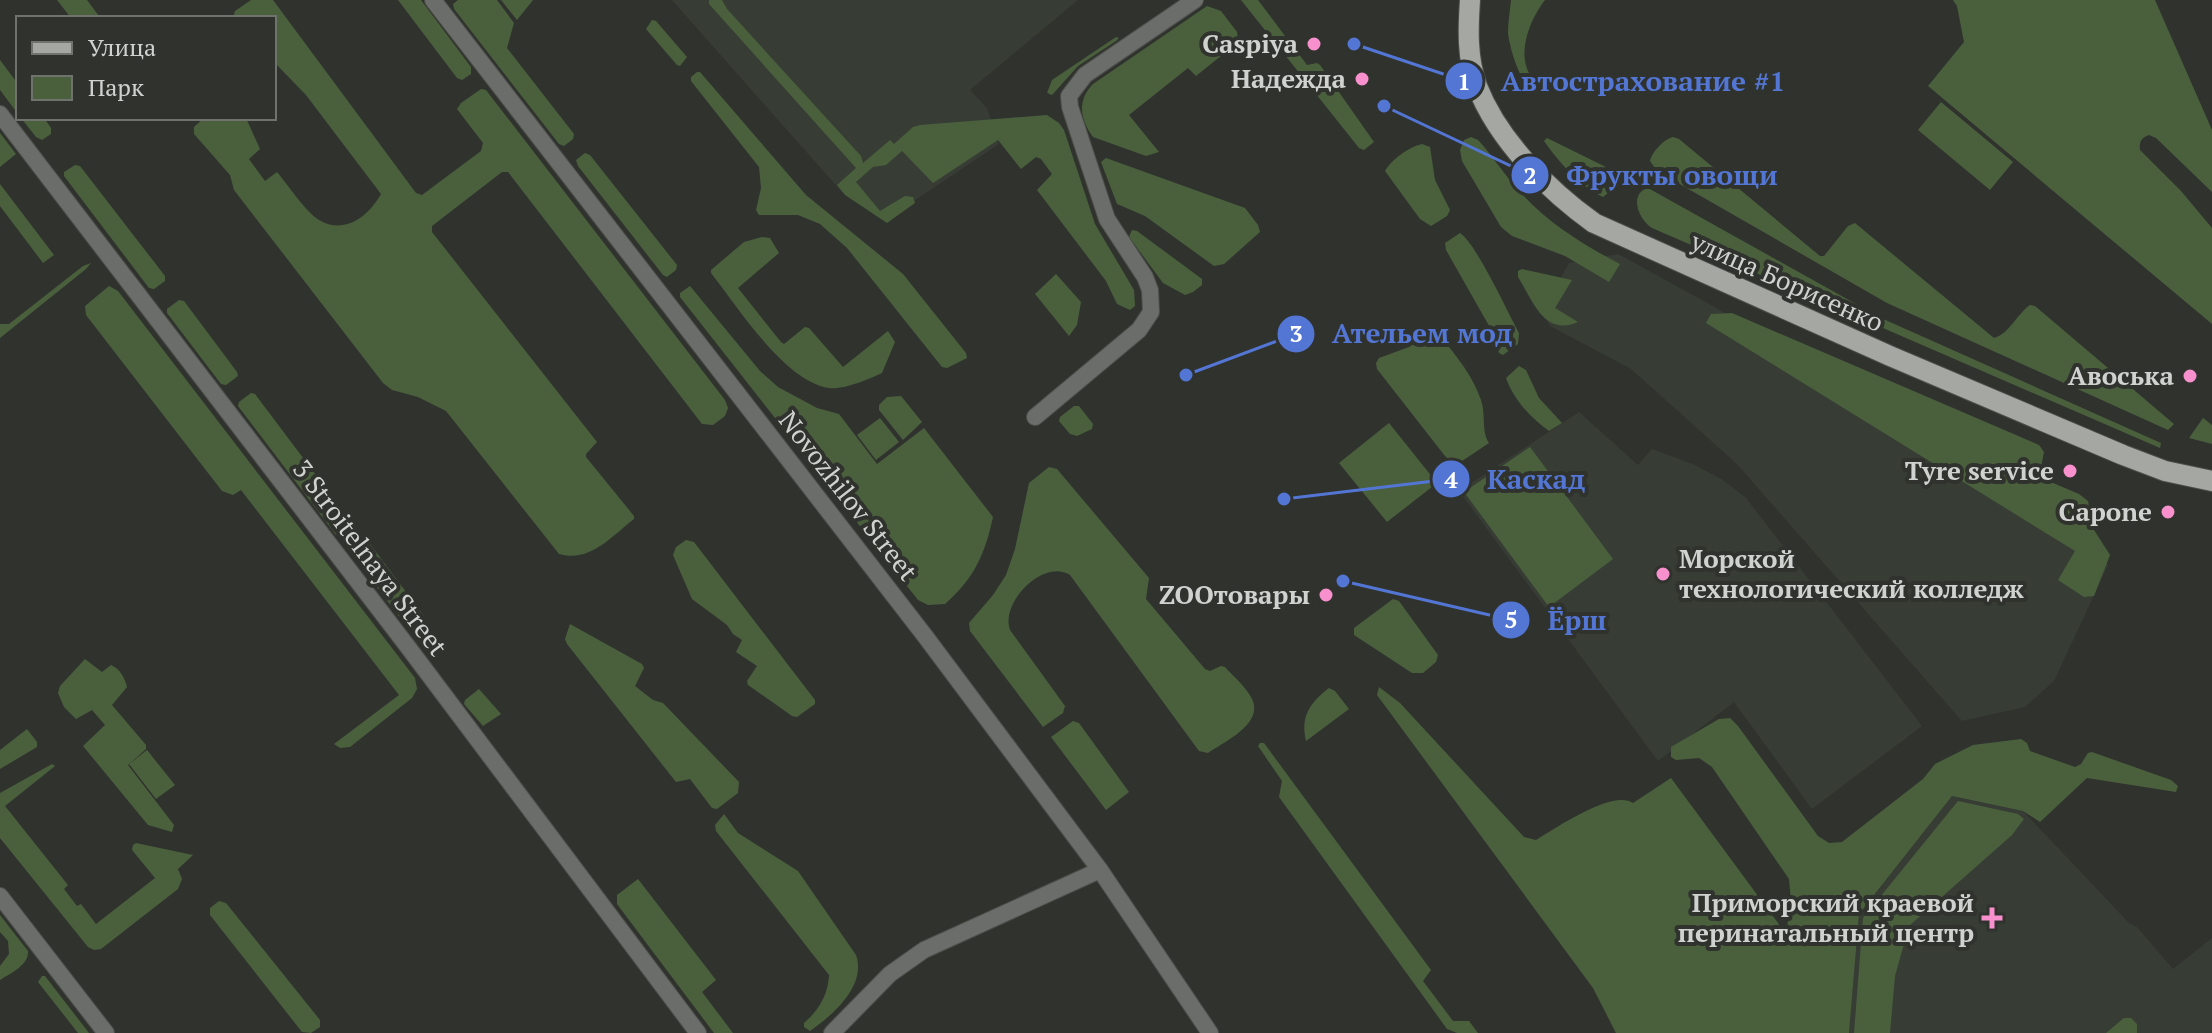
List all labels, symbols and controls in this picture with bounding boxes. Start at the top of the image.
legend [16,16,276,120]
place label: Caspiya [1202,26,1299,60]
text: Улица [88,31,156,63]
marker: Caspiya [1305,35,1323,53]
callout: Автострахование #1 [1444,55,1801,107]
place label: Надежда [1231,61,1347,95]
text: Автострахование #1 [1501,62,1785,99]
text: 1 [1457,65,1471,97]
marker: Надежда [1353,70,1371,88]
text: Парк [88,71,144,103]
callout: Фрукты овощи [1510,149,1794,201]
text: Фрукты овощи [1566,156,1778,193]
text: 2 [1523,159,1537,191]
street label: улица Борисенко [1685,223,1889,339]
callout: Ательем мод [1276,308,1529,360]
text: Ательем мод [1332,314,1512,351]
text: 3 [1289,317,1303,349]
place label: Авоська [2068,358,2175,392]
marker: Авоська [2181,367,2199,385]
street label: Novozhilov Street [772,404,926,587]
street label: 3 Stroitelnaya Street [286,453,456,663]
callout: Каскад [1431,453,1601,505]
place label: Tyre service [1905,453,2054,487]
text: Каскад [1487,460,1585,497]
marker: Tyre service [2061,462,2079,480]
text: 4 [1444,463,1458,495]
place label: Capone [2059,494,2152,528]
marker: Capone [2159,503,2177,521]
place label: Морской технологический колледж [1679,541,2024,605]
marker: Морской технологический колледж [1654,565,1672,583]
place label: ZOOтовары [1159,577,1310,611]
marker: ZOOтовары [1317,586,1335,604]
callout: Ёрш [1491,594,1622,646]
text: Ёрш [1547,601,1607,638]
text: 5 [1504,603,1518,635]
place label: Приморский краевой перинатальный центр [1678,885,1974,949]
marker: Приморский краевой перинатальный центр [1981,907,2003,929]

